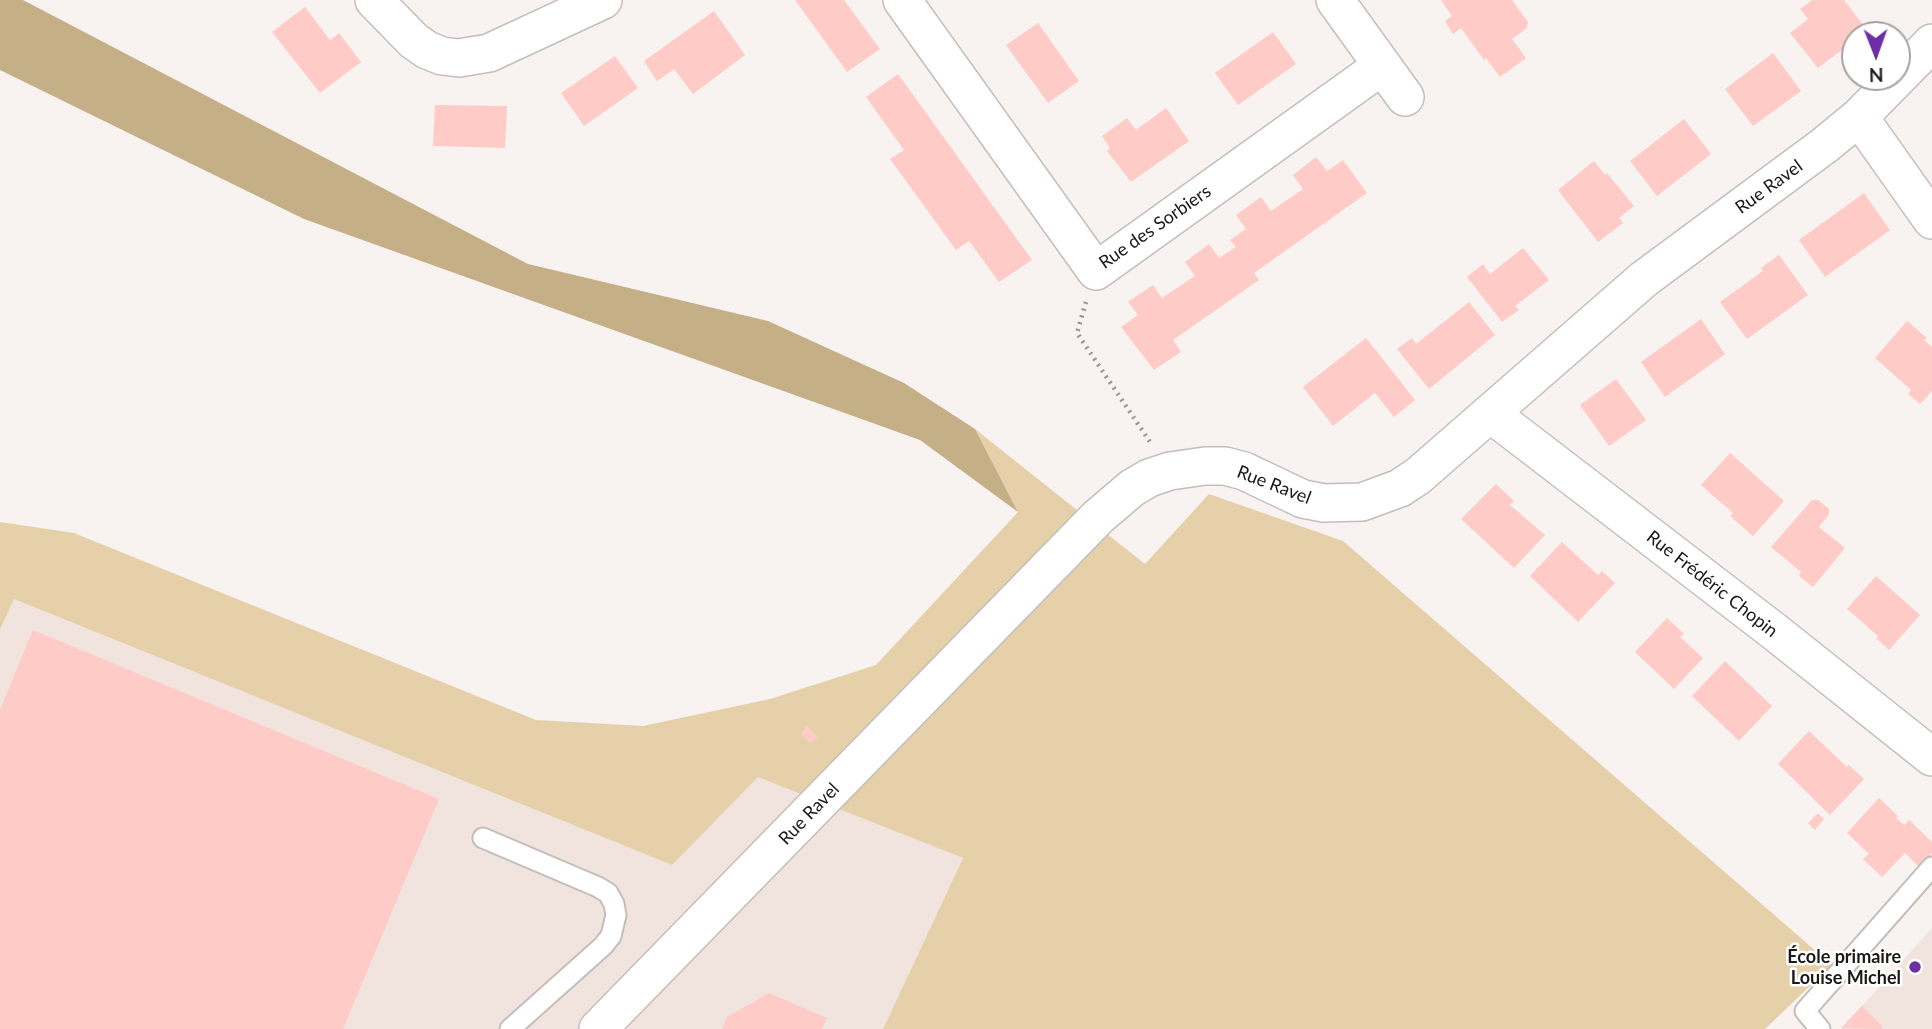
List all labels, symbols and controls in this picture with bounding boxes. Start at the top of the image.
north arrow [1841,21,1911,91]
text: N [1869,64,1884,87]
street label: Rue Ravel [1731,155,1807,219]
street label: Rue des Sorbiers [1095,180,1215,274]
street label: Rue Ravel [1234,461,1314,509]
street label: Rue Frédéric Chopin [1642,526,1782,642]
street label: Rue Ravel [774,779,844,849]
place label: École primaire Louise Michel [1787,946,1901,988]
marker: École primaire Louise Michel [1907,959,1923,975]

